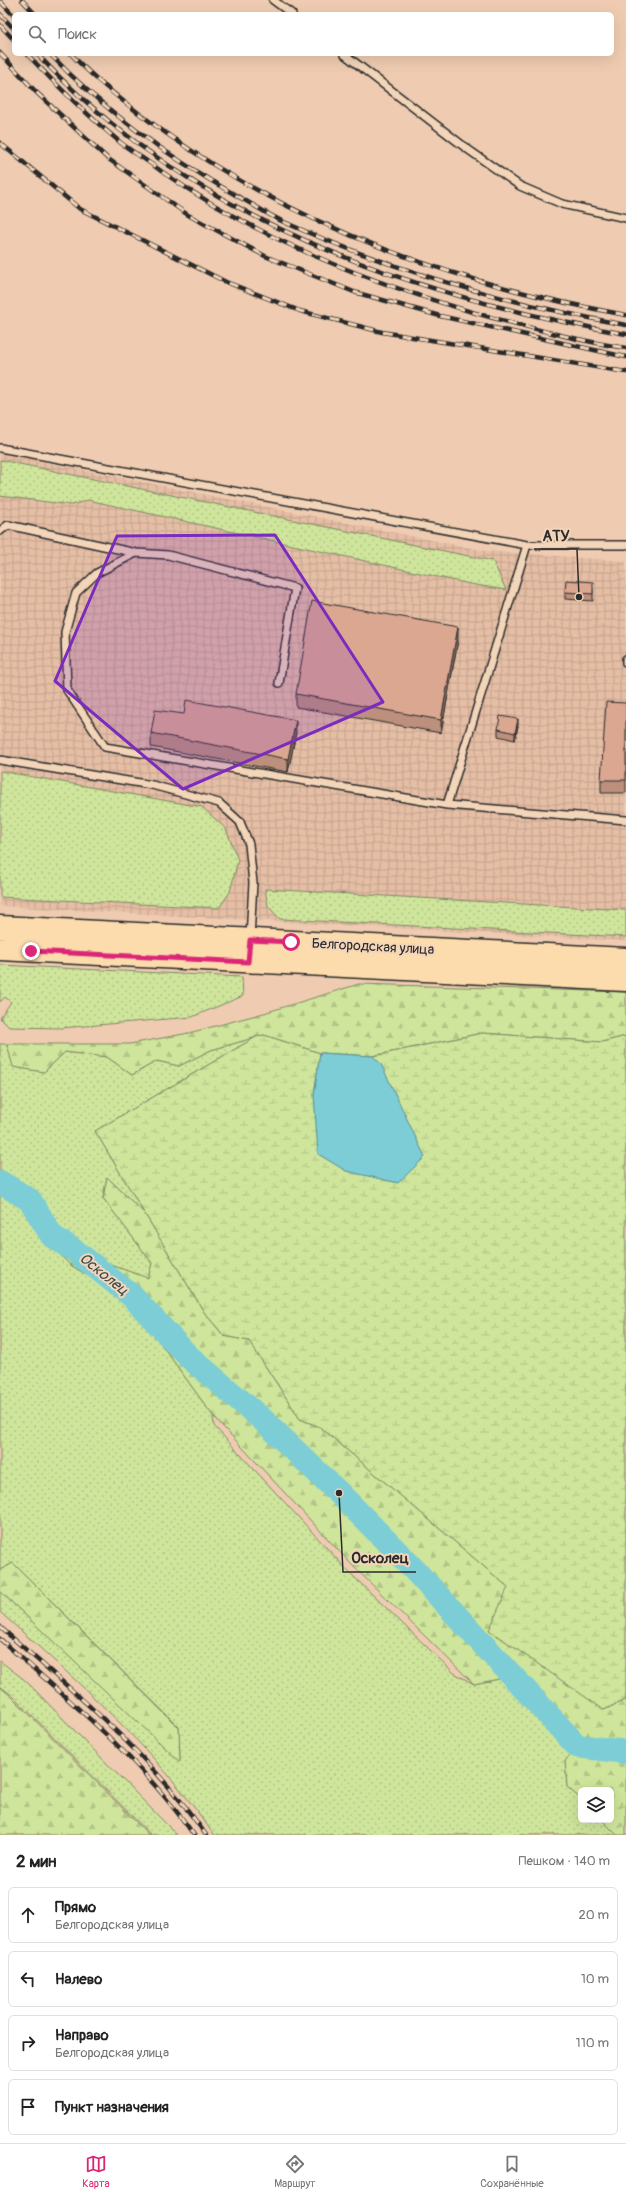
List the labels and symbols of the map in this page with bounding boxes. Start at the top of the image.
callout: АТУ [534,522,577,549]
text: АТУ [542,527,570,546]
route start [282,933,300,951]
street label: Белгородская улица [311,935,435,958]
route end [22,942,40,960]
water label: Осколец [75,1249,133,1300]
callout: Осколец [343,1545,416,1572]
text: Осколец [351,1549,409,1568]

